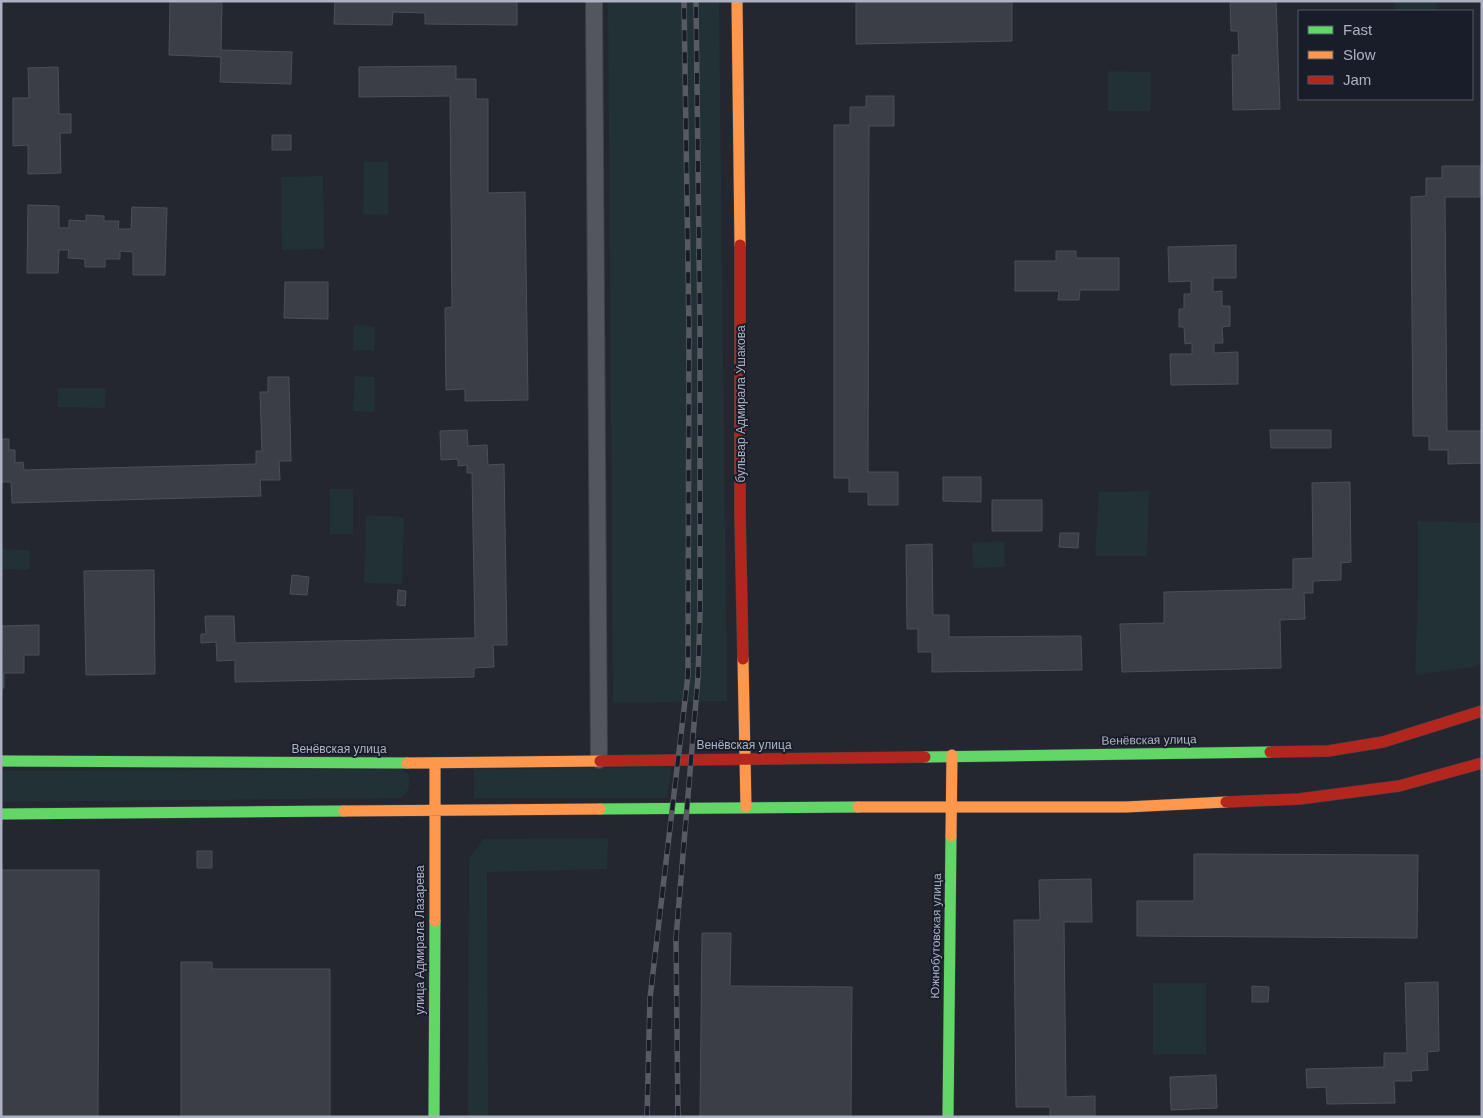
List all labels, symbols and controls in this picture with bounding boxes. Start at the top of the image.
legend [1298,10,1473,100]
text: Fast [1343,21,1373,38]
text: Slow [1343,46,1376,63]
text: Jam [1343,71,1371,88]
street label: бульвар Адмирала Ушакова [734,325,748,483]
street label: Венёвская улица [1101,732,1197,748]
street label: Венёвская улица [696,738,792,752]
street label: Венёвская улица [291,742,387,756]
street label: улица Адмирала Лазарева [413,865,427,1015]
street label: Южнобутовская улица [928,873,944,999]

